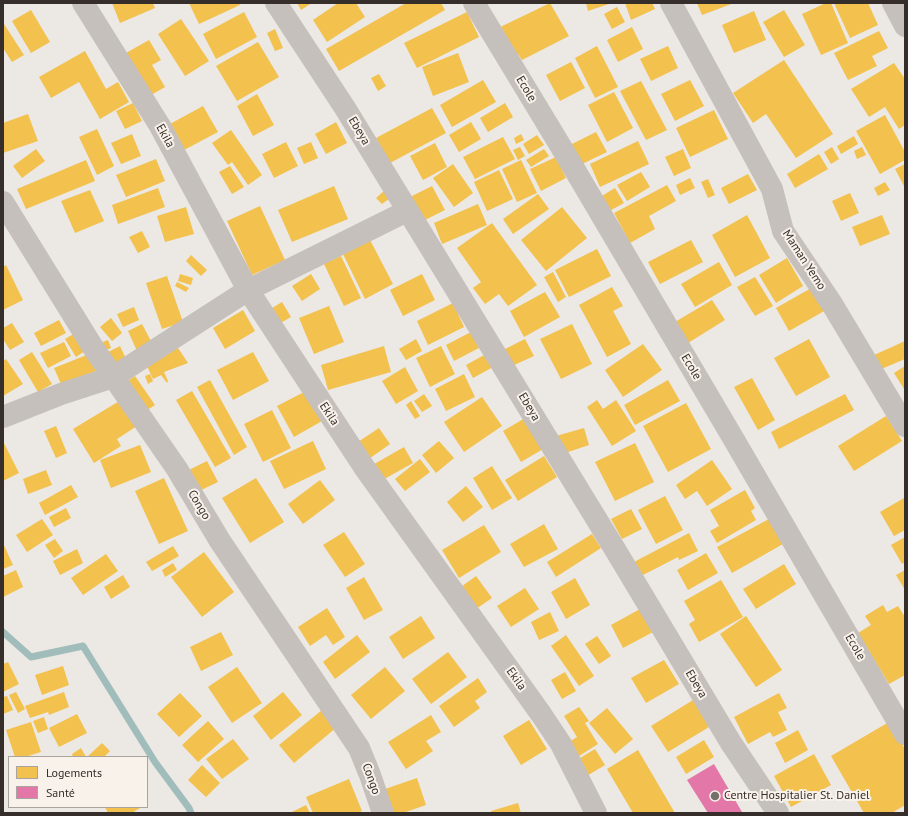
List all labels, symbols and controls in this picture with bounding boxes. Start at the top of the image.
street label: Ecole [513,73,539,105]
street label: Ebeya [345,114,373,148]
street label: Ekila [153,122,177,150]
street label: Maman Yemo [779,227,829,293]
street label: Ecole [678,351,704,383]
street label: Ebeya [515,390,543,424]
street label: Ekila [316,400,342,428]
street label: Congo [185,487,213,523]
street label: Ecole [842,631,868,663]
street label: Ekila [503,665,529,693]
street label: Ebeya [682,667,710,701]
legend [8,756,148,808]
street label: Congo [359,761,383,797]
text: Logements [46,765,102,780]
text: Santé [46,785,75,800]
place label: Centre Hospitalier St. Daniel [724,789,869,803]
marker: Centre Hospitalier St. Daniel [709,790,721,802]

